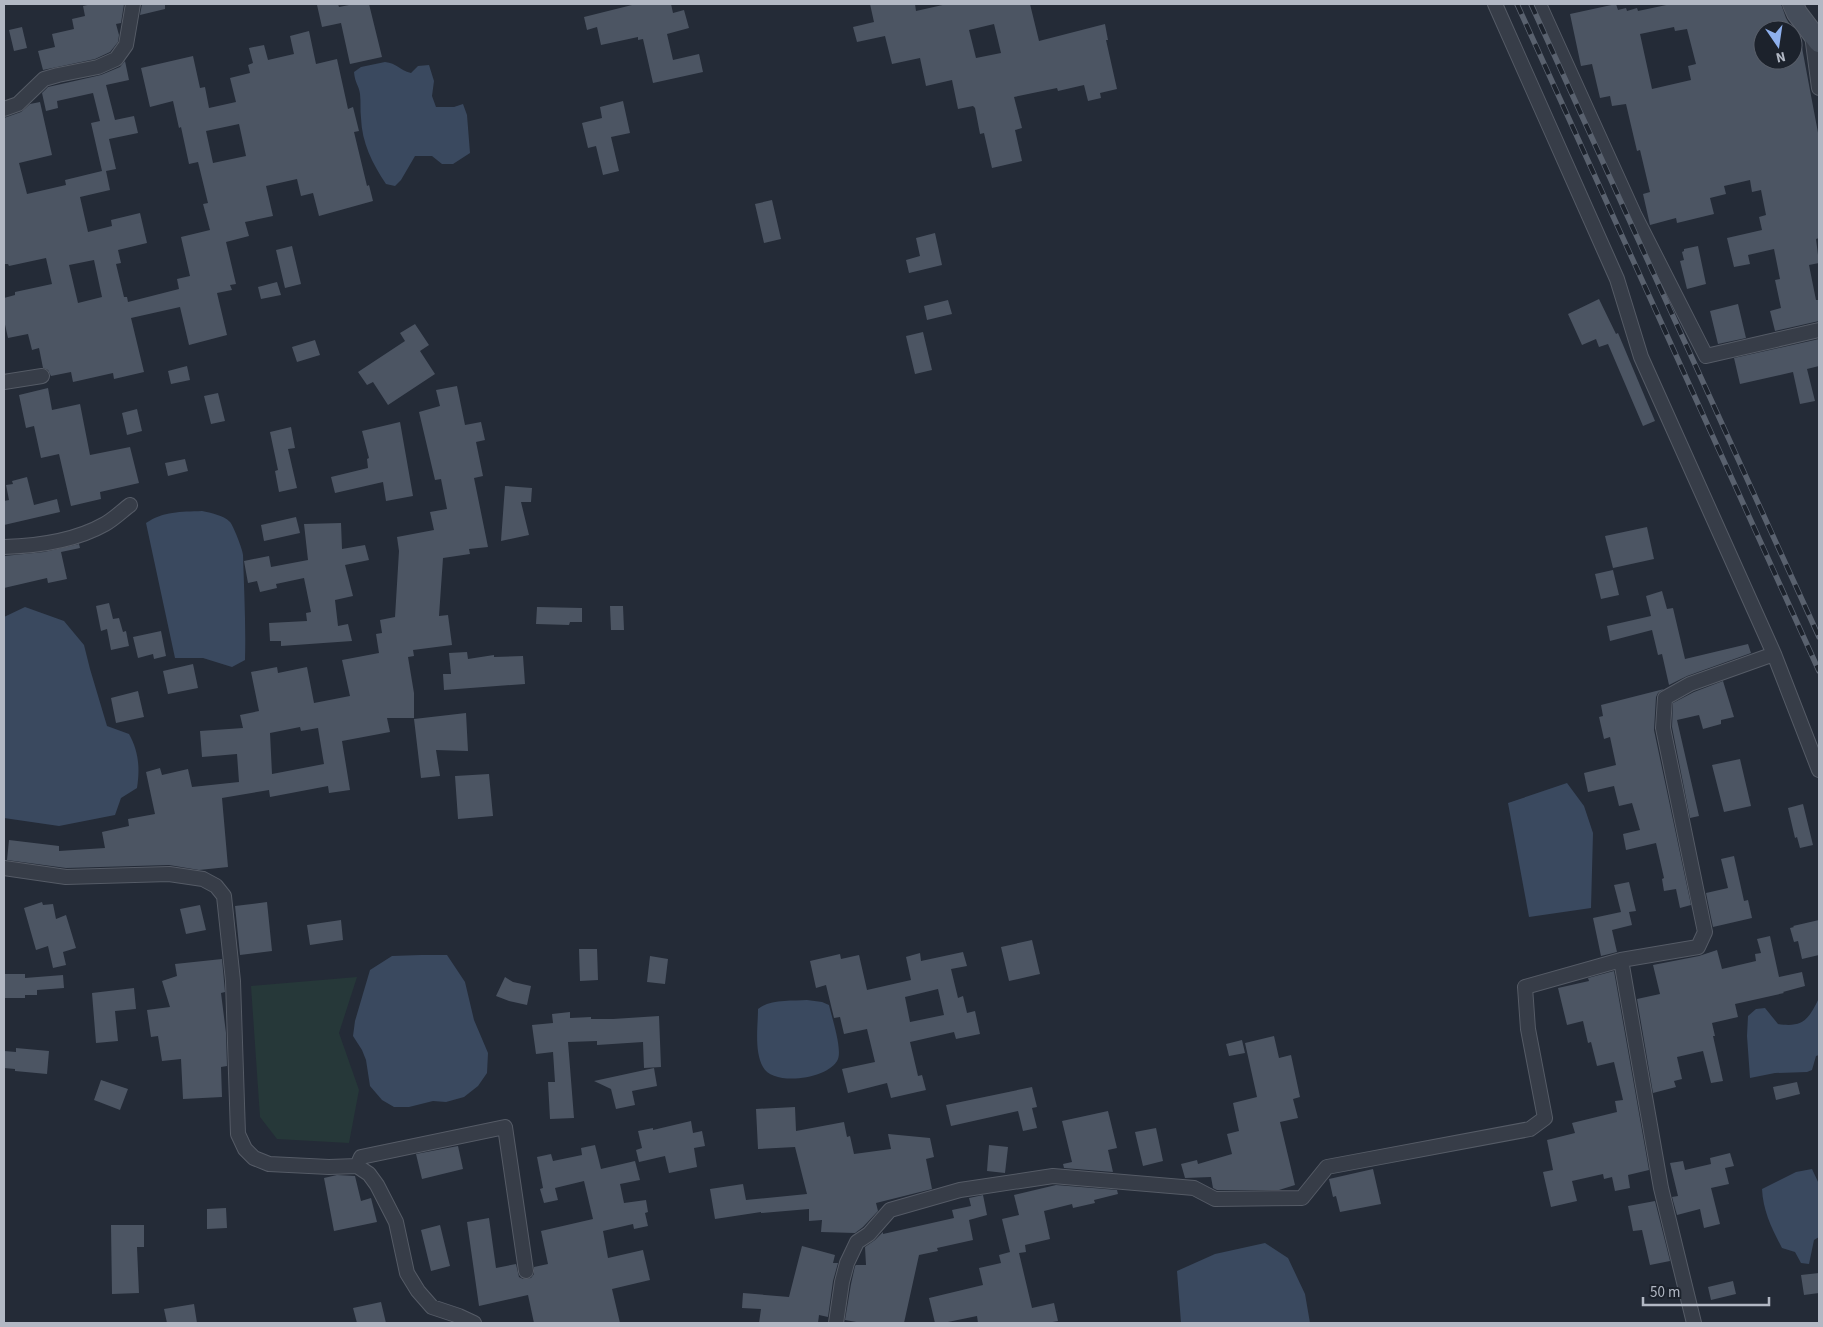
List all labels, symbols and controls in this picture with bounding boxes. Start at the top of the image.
north arrow [1753,20,1803,70]
text: N [1774,46,1787,67]
scale bar [1643,1274,1769,1306]
text: 50 m [1650,1282,1680,1303]

